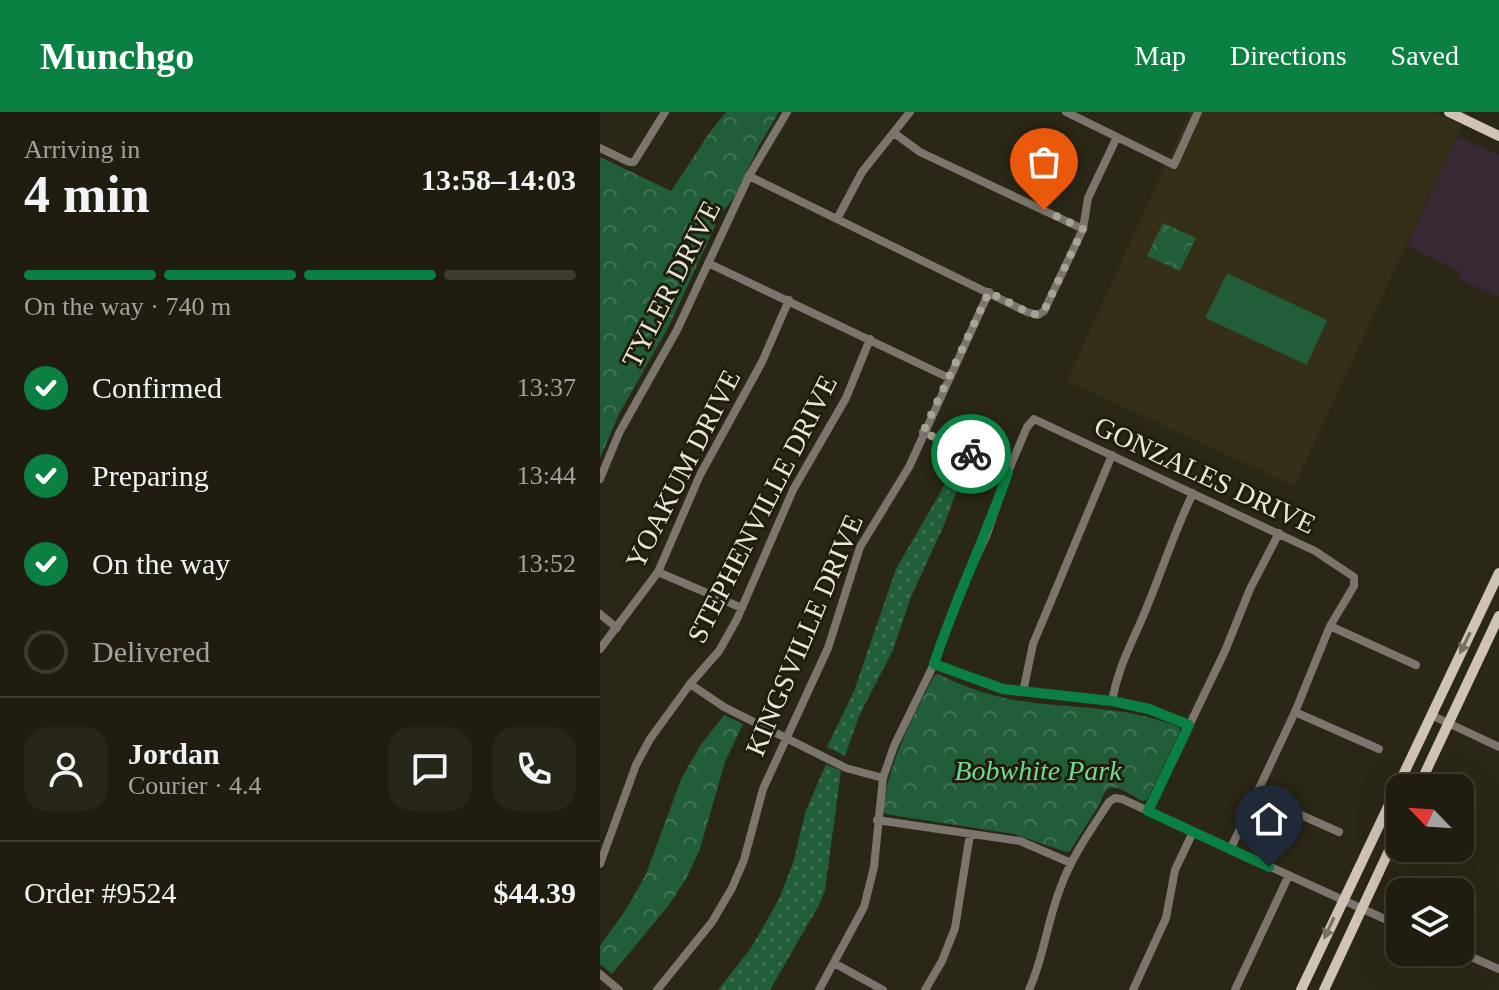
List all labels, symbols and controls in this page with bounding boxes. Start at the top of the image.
text: Munchgo [40,35,194,77]
text: Map [1135,40,1186,71]
text: Directions [1230,40,1347,71]
text: Saved [1391,40,1459,71]
pin [1010,128,1078,210]
text: Arriving in [24,135,140,164]
icon: bag [1022,140,1066,184]
text: 13:58–14:03 [421,163,576,196]
text: 4 min [24,166,150,223]
street label: TYLER DRIVE [616,196,726,372]
text: On the way · 740 m [24,292,231,321]
street label: YOAKUM DRIVE [620,365,746,573]
icon: check [24,366,68,410]
street label: STEPHENVILLE DRIVE [681,370,843,648]
text: Confirmed [92,371,222,404]
text: 13:37 [517,373,576,402]
street label: GONZALES DRIVE [1090,410,1320,540]
courier [931,414,1011,494]
icon: bike [949,432,993,476]
icon: check [24,454,68,498]
text: Preparing [92,459,209,492]
text: 13:44 [517,461,576,490]
street label: KINGSVILLE DRIVE [739,510,869,760]
icon: check [24,542,68,586]
text: On the way [92,547,230,580]
text: 13:52 [517,549,576,578]
one-way arrow [1458,632,1472,655]
text: Delivered [92,635,210,668]
button: person [24,727,108,811]
button: chat [388,727,472,811]
button: phone [492,727,576,811]
text: Jordan [128,737,220,770]
park label: Bobwhite Park [954,755,1122,786]
text: Courier · 4.4 [128,771,262,800]
north arrow [1386,774,1474,862]
map controls [1386,774,1474,966]
pin [1235,785,1303,867]
icon: home [1247,797,1291,841]
text: Order #9524 [24,876,176,909]
text: $44.39 [494,876,576,909]
button: layers [1386,878,1474,966]
one-way arrow [1322,917,1336,940]

